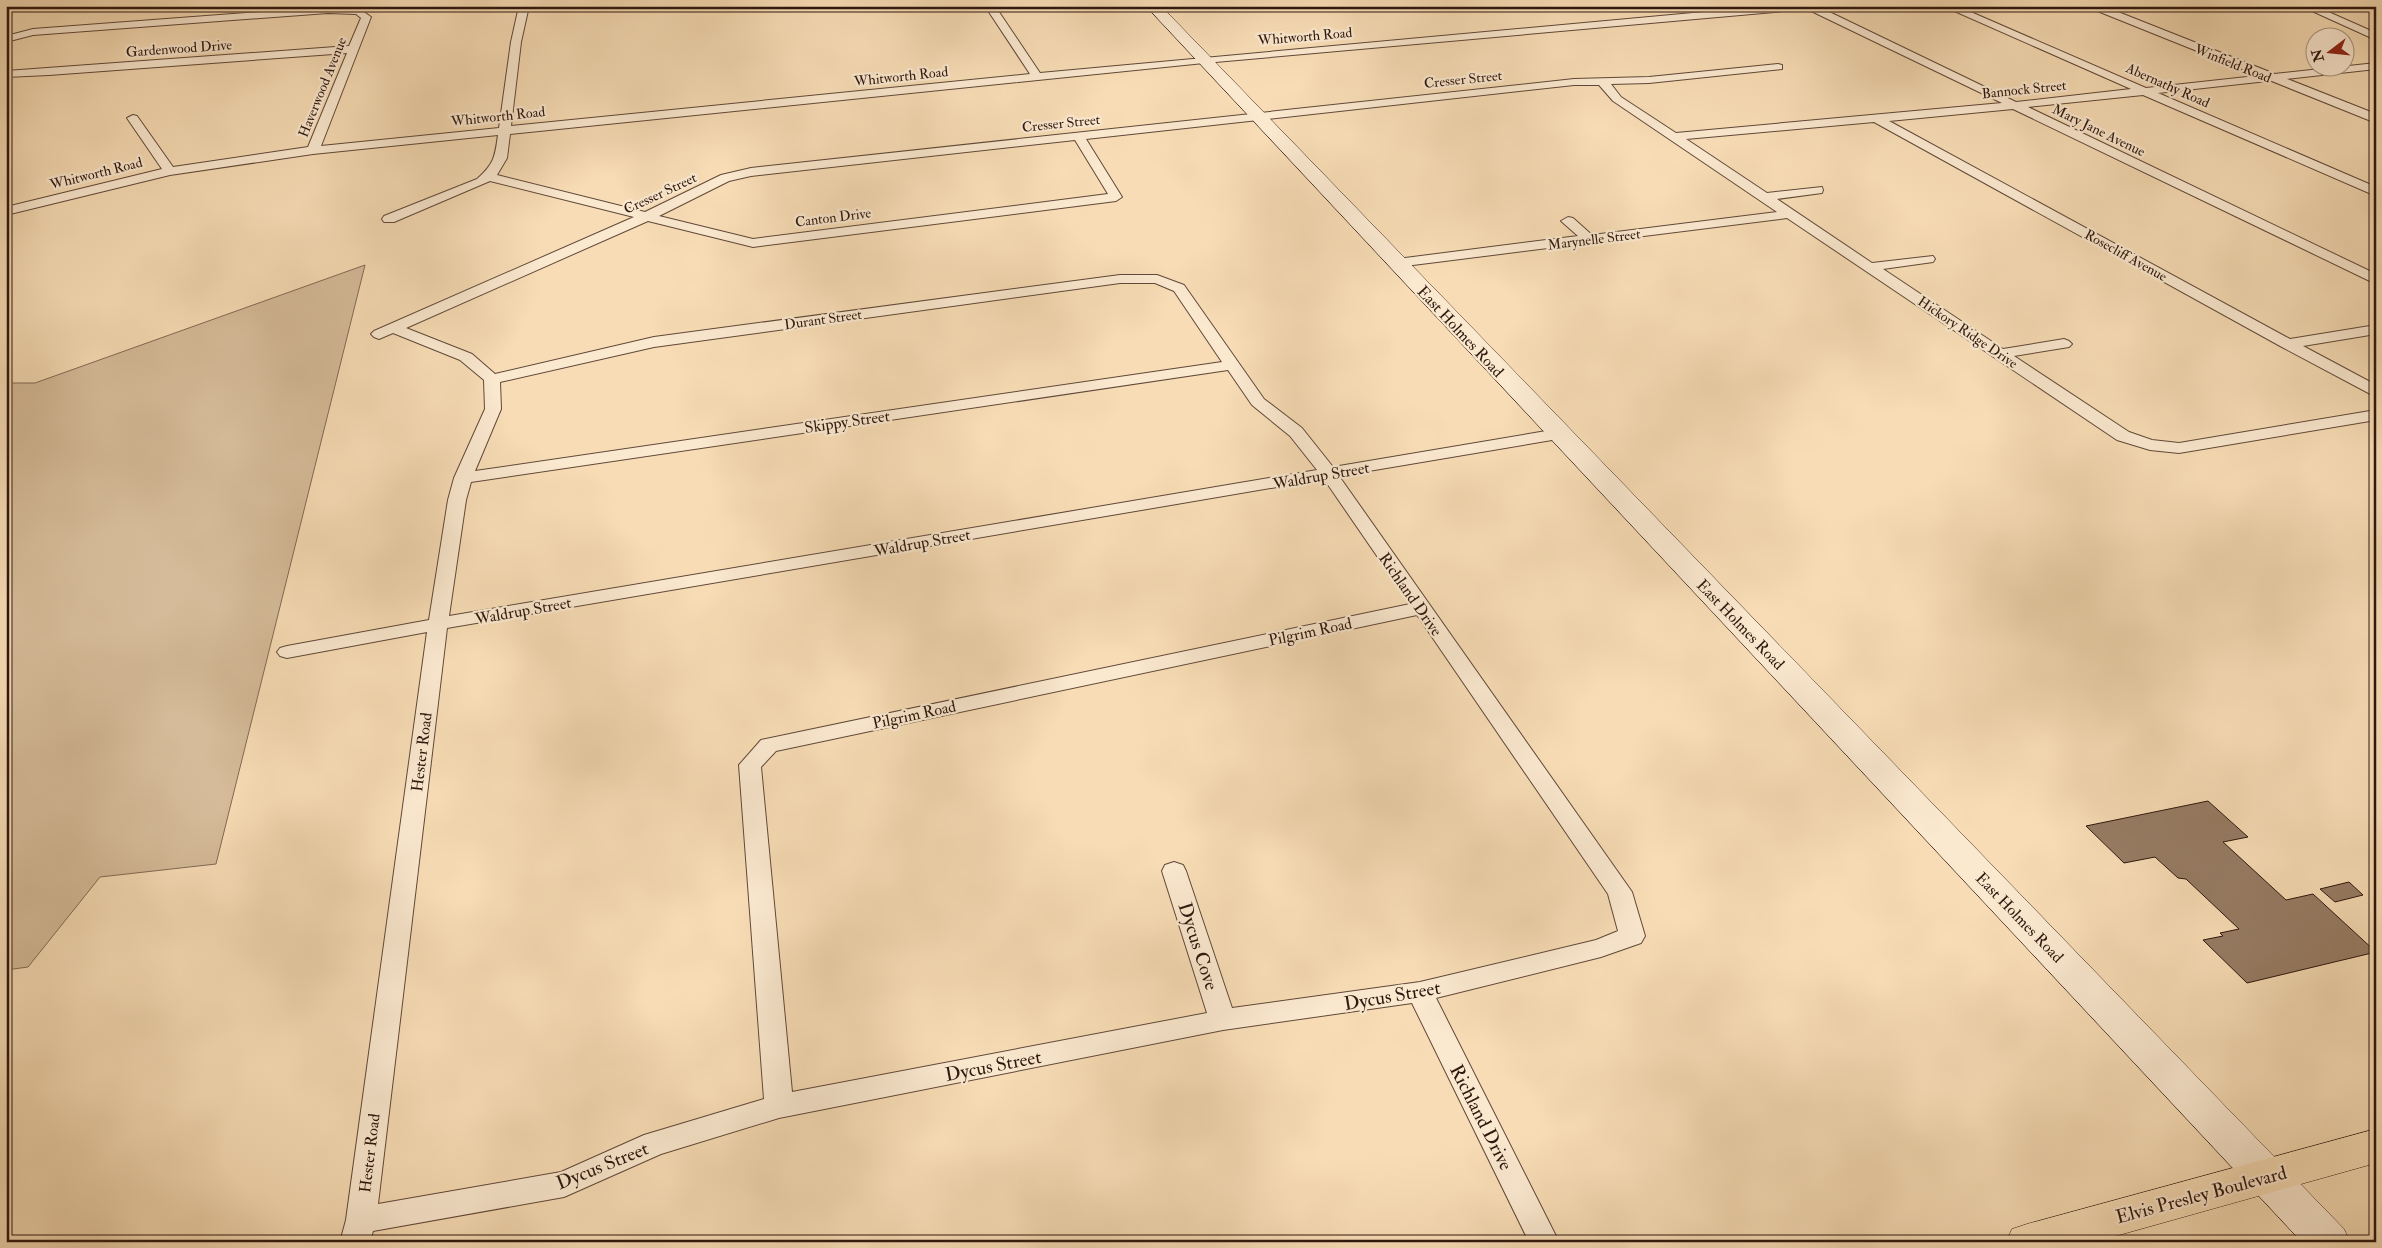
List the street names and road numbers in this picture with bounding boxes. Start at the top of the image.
street label: Whitworth Road [1256,24,1353,49]
street label: Haverwood Avenue [295,35,350,140]
street label: Gardenwood Drive [125,36,233,61]
street label: Winfield Road [2191,40,2274,87]
street label: Abernathy Road [2122,59,2212,112]
street label: Whitworth Road [852,63,949,90]
street label: Cresser Street [1423,67,1503,92]
street label: Bannock Street [1981,77,2068,102]
street label: Mary Jane Avenue [2049,101,2148,161]
street label: Whitworth Road [449,103,546,130]
street label: Cresser Street [1021,111,1101,136]
street label: Whitworth Road [47,154,144,193]
street label: Cresser Street [621,169,700,218]
street label: Canton Drive [794,204,872,231]
street label: Marynelle Street [1547,225,1642,255]
street label: Rosecliff Avenue [2082,226,2170,285]
street label: East Holmes Road [1413,282,1508,382]
street label: Hickory Ridge Drive [1914,293,2021,373]
street label: Durant Street [783,306,863,333]
street label: Skippy Street [803,406,891,439]
street label: Waldrup Street [1270,458,1371,495]
street label: Waldrup Street [871,525,972,562]
street label: Richland Drive [1374,549,1446,640]
street label: East Holmes Road [1692,575,1789,674]
street label: Waldrup Street [472,593,573,630]
street label: Pilgrim Road [1267,613,1354,651]
street label: Pilgrim Road [871,696,958,734]
street label: Hester Road [407,711,437,793]
street label: East Holmes Road [1971,868,2068,967]
street label: Dycus Cove [1173,900,1223,993]
street label: Dycus Street [1342,976,1442,1016]
street label: Dycus Street [943,1045,1043,1087]
street label: Richland Drive [1444,1061,1518,1174]
street label: Hester Road [355,1112,385,1194]
street label: Dycus Street [553,1137,652,1195]
street label: Elvis Presley Boulevard [2113,1160,2290,1229]

